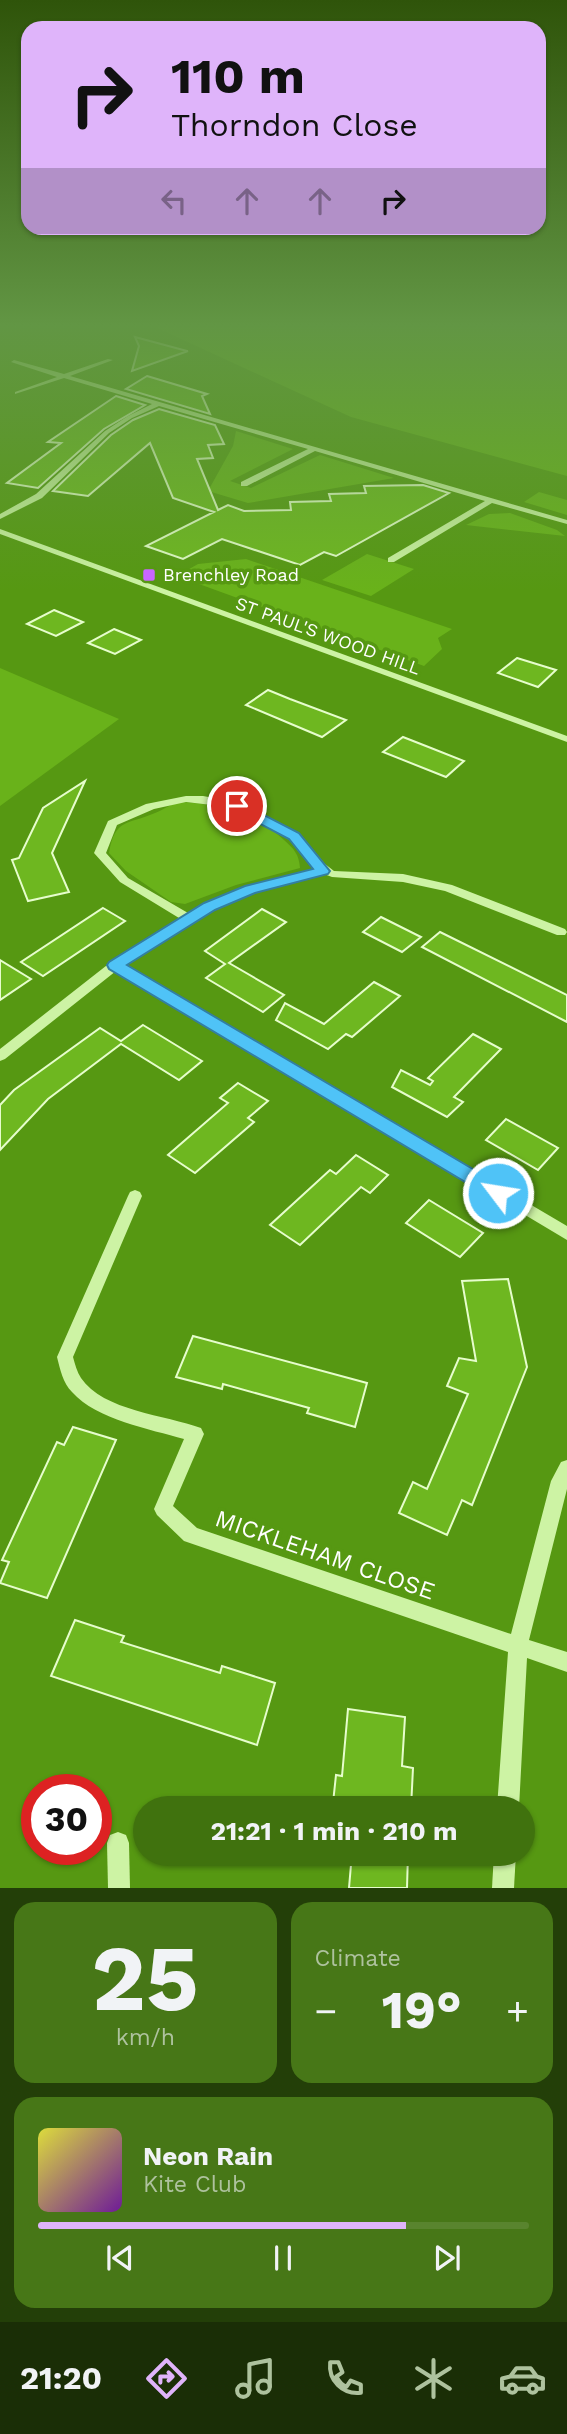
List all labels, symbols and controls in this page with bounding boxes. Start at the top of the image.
text: 110 m [171,47,305,105]
icon: right [56,49,147,140]
text: Thorndon Close [171,106,418,144]
icon: left [155,182,193,220]
icon: ahead [228,182,266,220]
icon: ahead [301,182,339,220]
icon: right [374,182,412,220]
place label: Brenchley Road [163,564,299,585]
marker: Brenchley Road [141,567,157,583]
street label: ST PAUL'S WOOD HILL [233,592,424,679]
pin [207,776,267,836]
icon: arrive [218,787,256,825]
position arrow [461,1156,535,1230]
street label: MICKLEHAM CLOSE [211,1504,439,1606]
speed limit sign: 30 [21,1774,112,1865]
text: 21:21 · 1 min · 210 m [210,1816,458,1846]
text: 25 [92,1925,199,2032]
text: Climate [315,1945,401,1972]
text: 19° [382,1980,462,2041]
text: − [315,1989,337,2033]
text: + [506,1989,529,2033]
text: km/h [116,2024,175,2051]
text: Neon Rain [143,2141,273,2171]
text: Kite Club [143,2171,246,2198]
icon: previous [101,2239,139,2277]
icon: pause [264,2239,302,2277]
icon: next [428,2239,466,2277]
icon: directions [142,2354,191,2403]
icon: music [231,2354,280,2403]
icon: phone [320,2354,369,2403]
icon: climate [409,2354,458,2403]
icon: car [498,2354,547,2403]
text: 21:20 [20,2359,102,2397]

